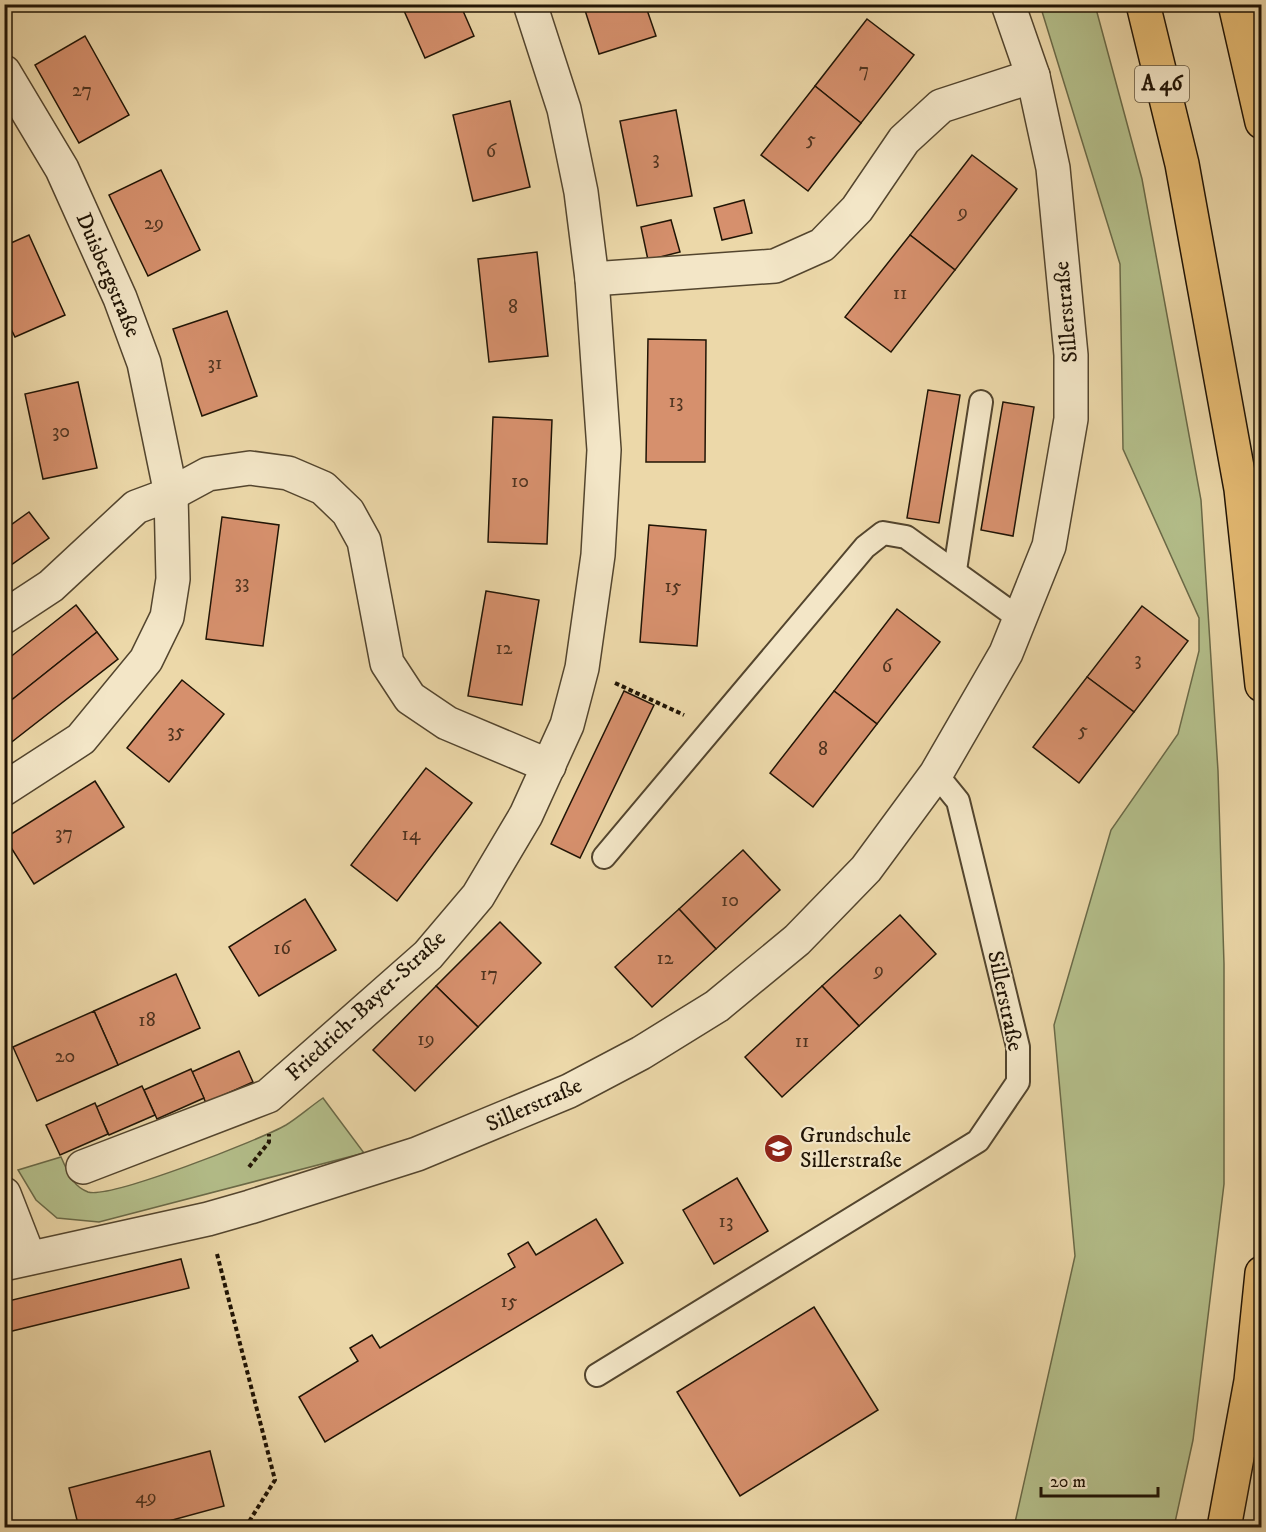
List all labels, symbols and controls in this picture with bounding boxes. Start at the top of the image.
house number: 7 [859,58,869,83]
road number: A 46 [1135,66,1189,102]
house number: 27 [72,78,92,103]
house number: 5 [806,127,816,152]
house number: 6 [486,139,497,164]
house number: 3 [652,146,660,171]
house number: 9 [957,200,968,225]
street label: Duisbergstraße [70,209,146,341]
house number: 29 [144,211,164,236]
street label: Sillerstraße [1048,260,1084,364]
house number: 11 [893,281,907,306]
house number: 8 [508,295,518,320]
house number: 31 [208,351,222,376]
house number: 13 [669,389,683,414]
house number: 30 [52,419,70,444]
house number: 10 [511,469,529,494]
house number: 33 [235,570,249,595]
house number: 15 [664,574,682,599]
house number: 12 [495,636,513,661]
house number: 3 [1134,647,1142,672]
house number: 6 [882,654,893,679]
house number: 5 [1078,718,1088,743]
house number: 35 [167,719,185,744]
house number: 8 [818,737,828,762]
house number: 37 [55,821,73,846]
house number: 14 [402,822,421,847]
house number: 10 [721,888,739,913]
street label: Friedrich-Bayer-Straße [281,925,451,1087]
house number: 16 [273,936,291,961]
house number: 12 [656,946,674,971]
street label: Sillerstraße [981,948,1029,1054]
house number: 9 [873,958,884,983]
house number: 17 [480,962,498,987]
house number: 18 [138,1008,156,1033]
house number: 19 [417,1027,435,1052]
house number: 11 [795,1029,809,1054]
house number: 20 [55,1044,75,1069]
street label: Sillerstraße [482,1072,586,1138]
place label: Grundschule Sillerstraße [800,1122,911,1174]
school or university icon: Grundschule Sillerstraße [763,1132,795,1164]
house number: 13 [719,1209,733,1234]
house number: 15 [500,1289,518,1314]
scale bar [1041,1460,1158,1498]
text: 20 m [1050,1471,1086,1493]
house number: 49 [135,1485,157,1510]

